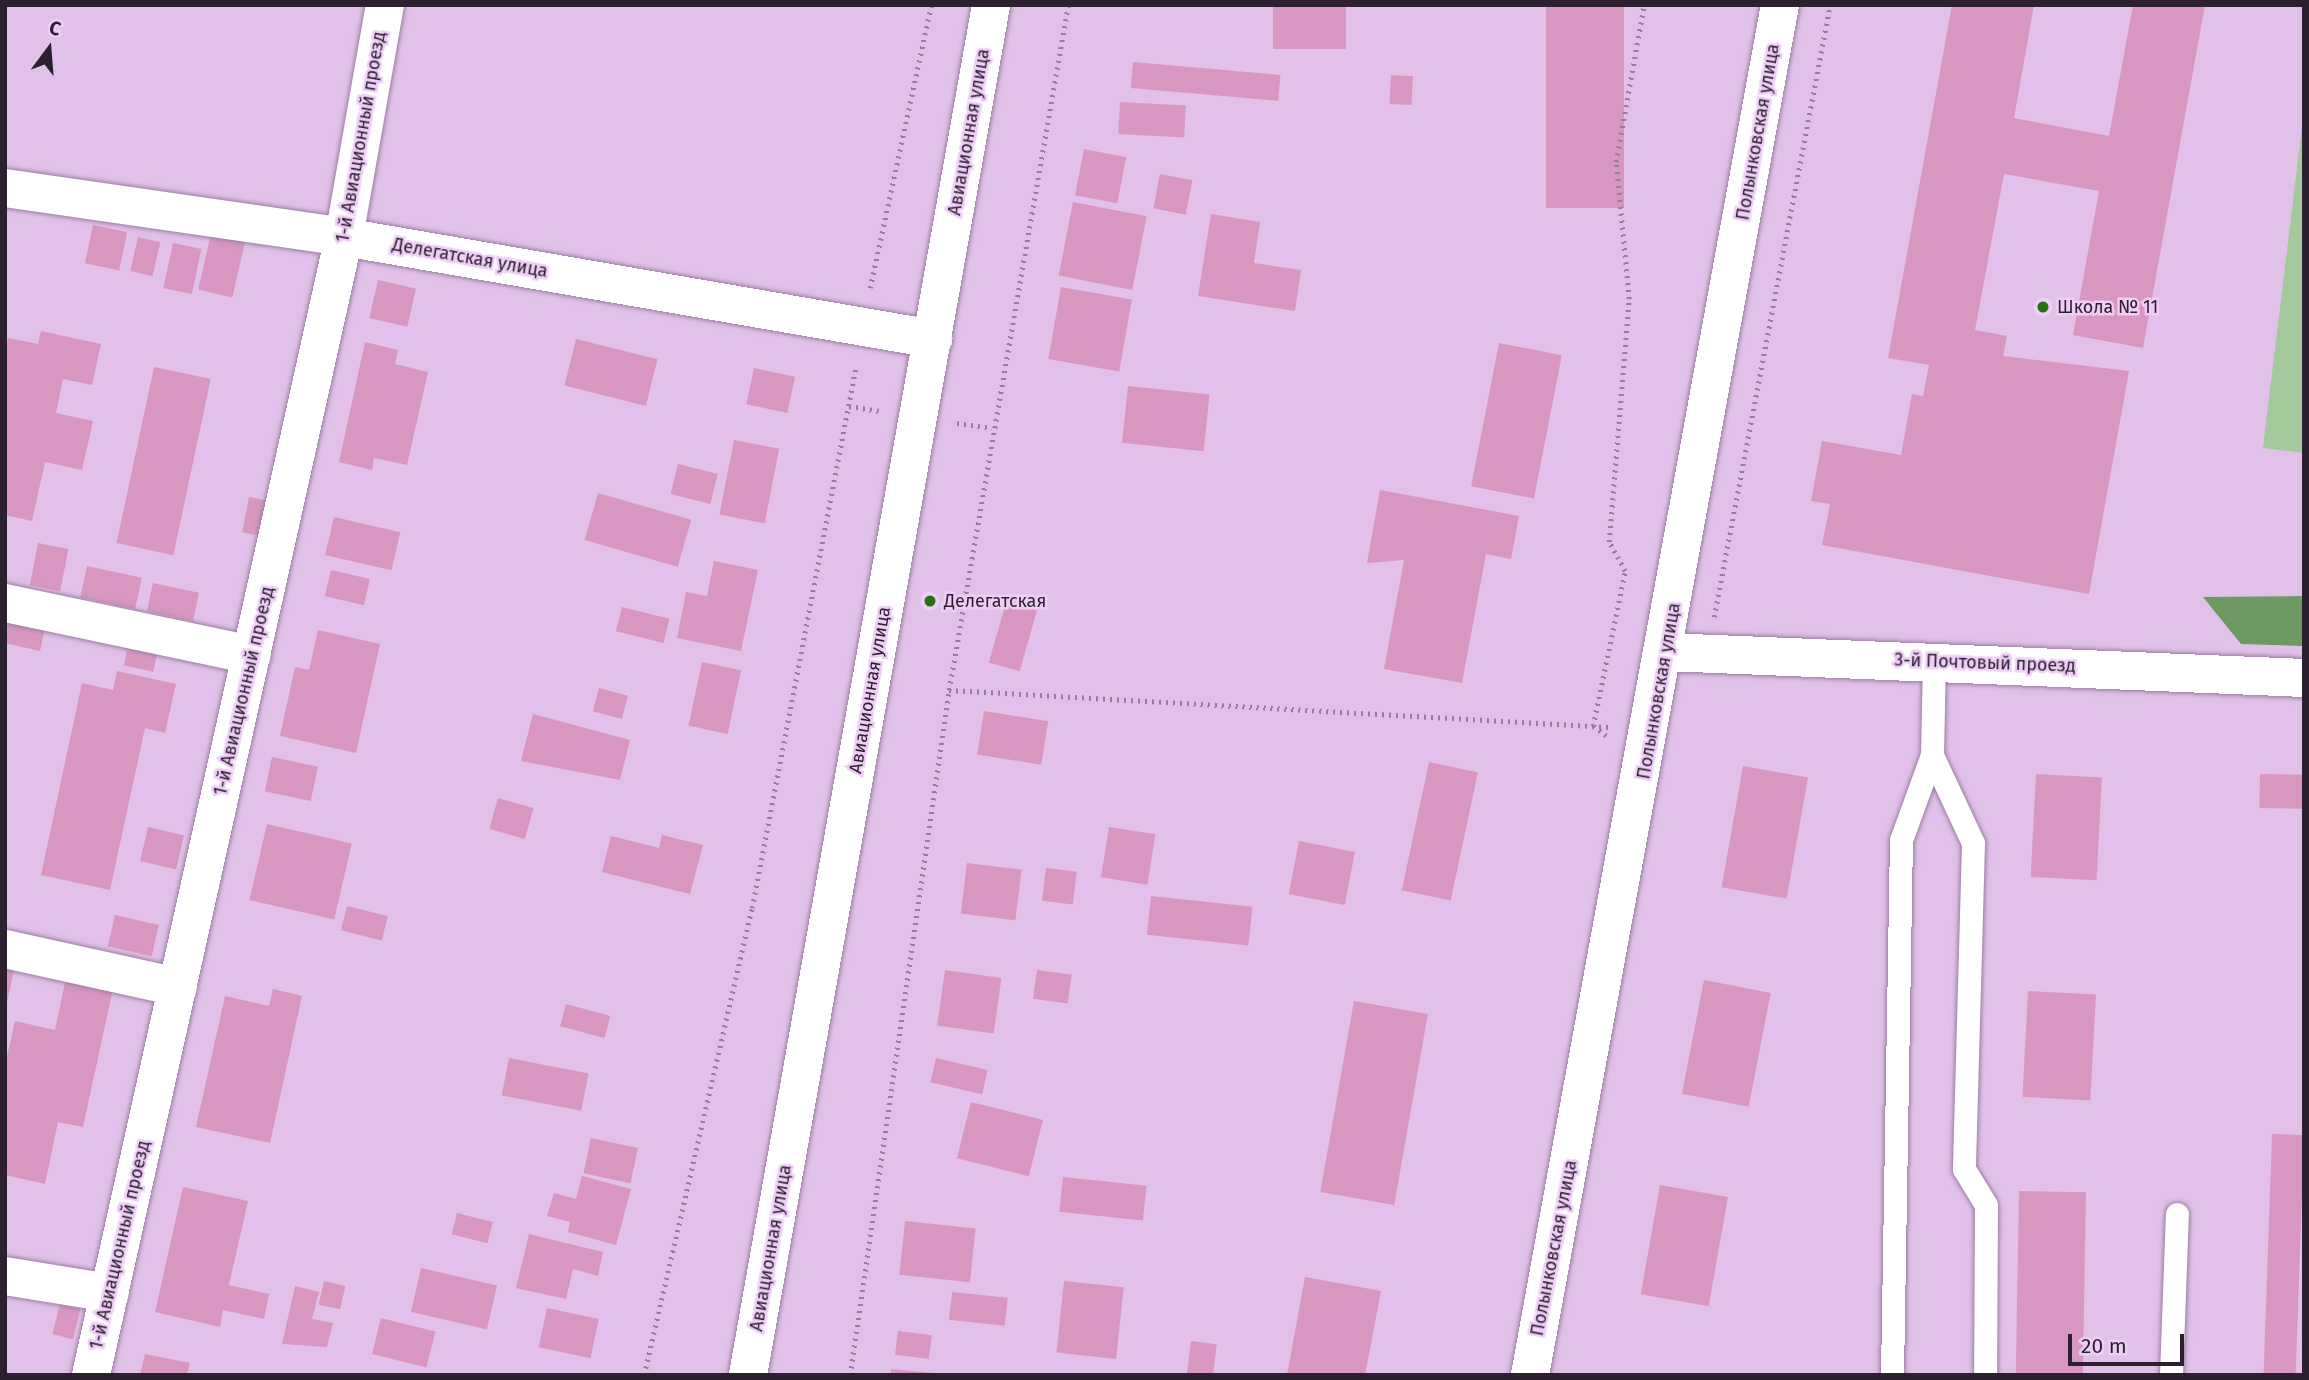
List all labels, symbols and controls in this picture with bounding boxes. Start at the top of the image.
north arrow [14,14,84,84]
text: С [46,16,63,41]
street label: 1-й Авиационный проезд [332,30,390,244]
street label: Полынковская улица [1732,42,1784,222]
street label: Авиационная улица [944,47,994,217]
street label: Делегатская улица [391,234,549,282]
place label: Школа № 11 [2057,296,2158,318]
marker: Школа № 11 [2035,299,2051,315]
street label: 1-й Авиационный проезд [209,584,279,798]
place label: Делегатская [944,590,1046,612]
marker: Делегатская [922,593,938,609]
street label: Полынковская улица [1633,601,1685,781]
street label: Авиационная улица [845,605,895,775]
street label: 3-й Почтовый проезд [1894,649,2076,677]
street label: 1-й Авиационный проезд [85,1138,155,1352]
street label: Полынковская улица [1526,1158,1582,1338]
street label: Авиационная улица [746,1163,796,1333]
scale bar [2071,1320,2186,1364]
text: 20 m [2081,1333,2127,1359]

